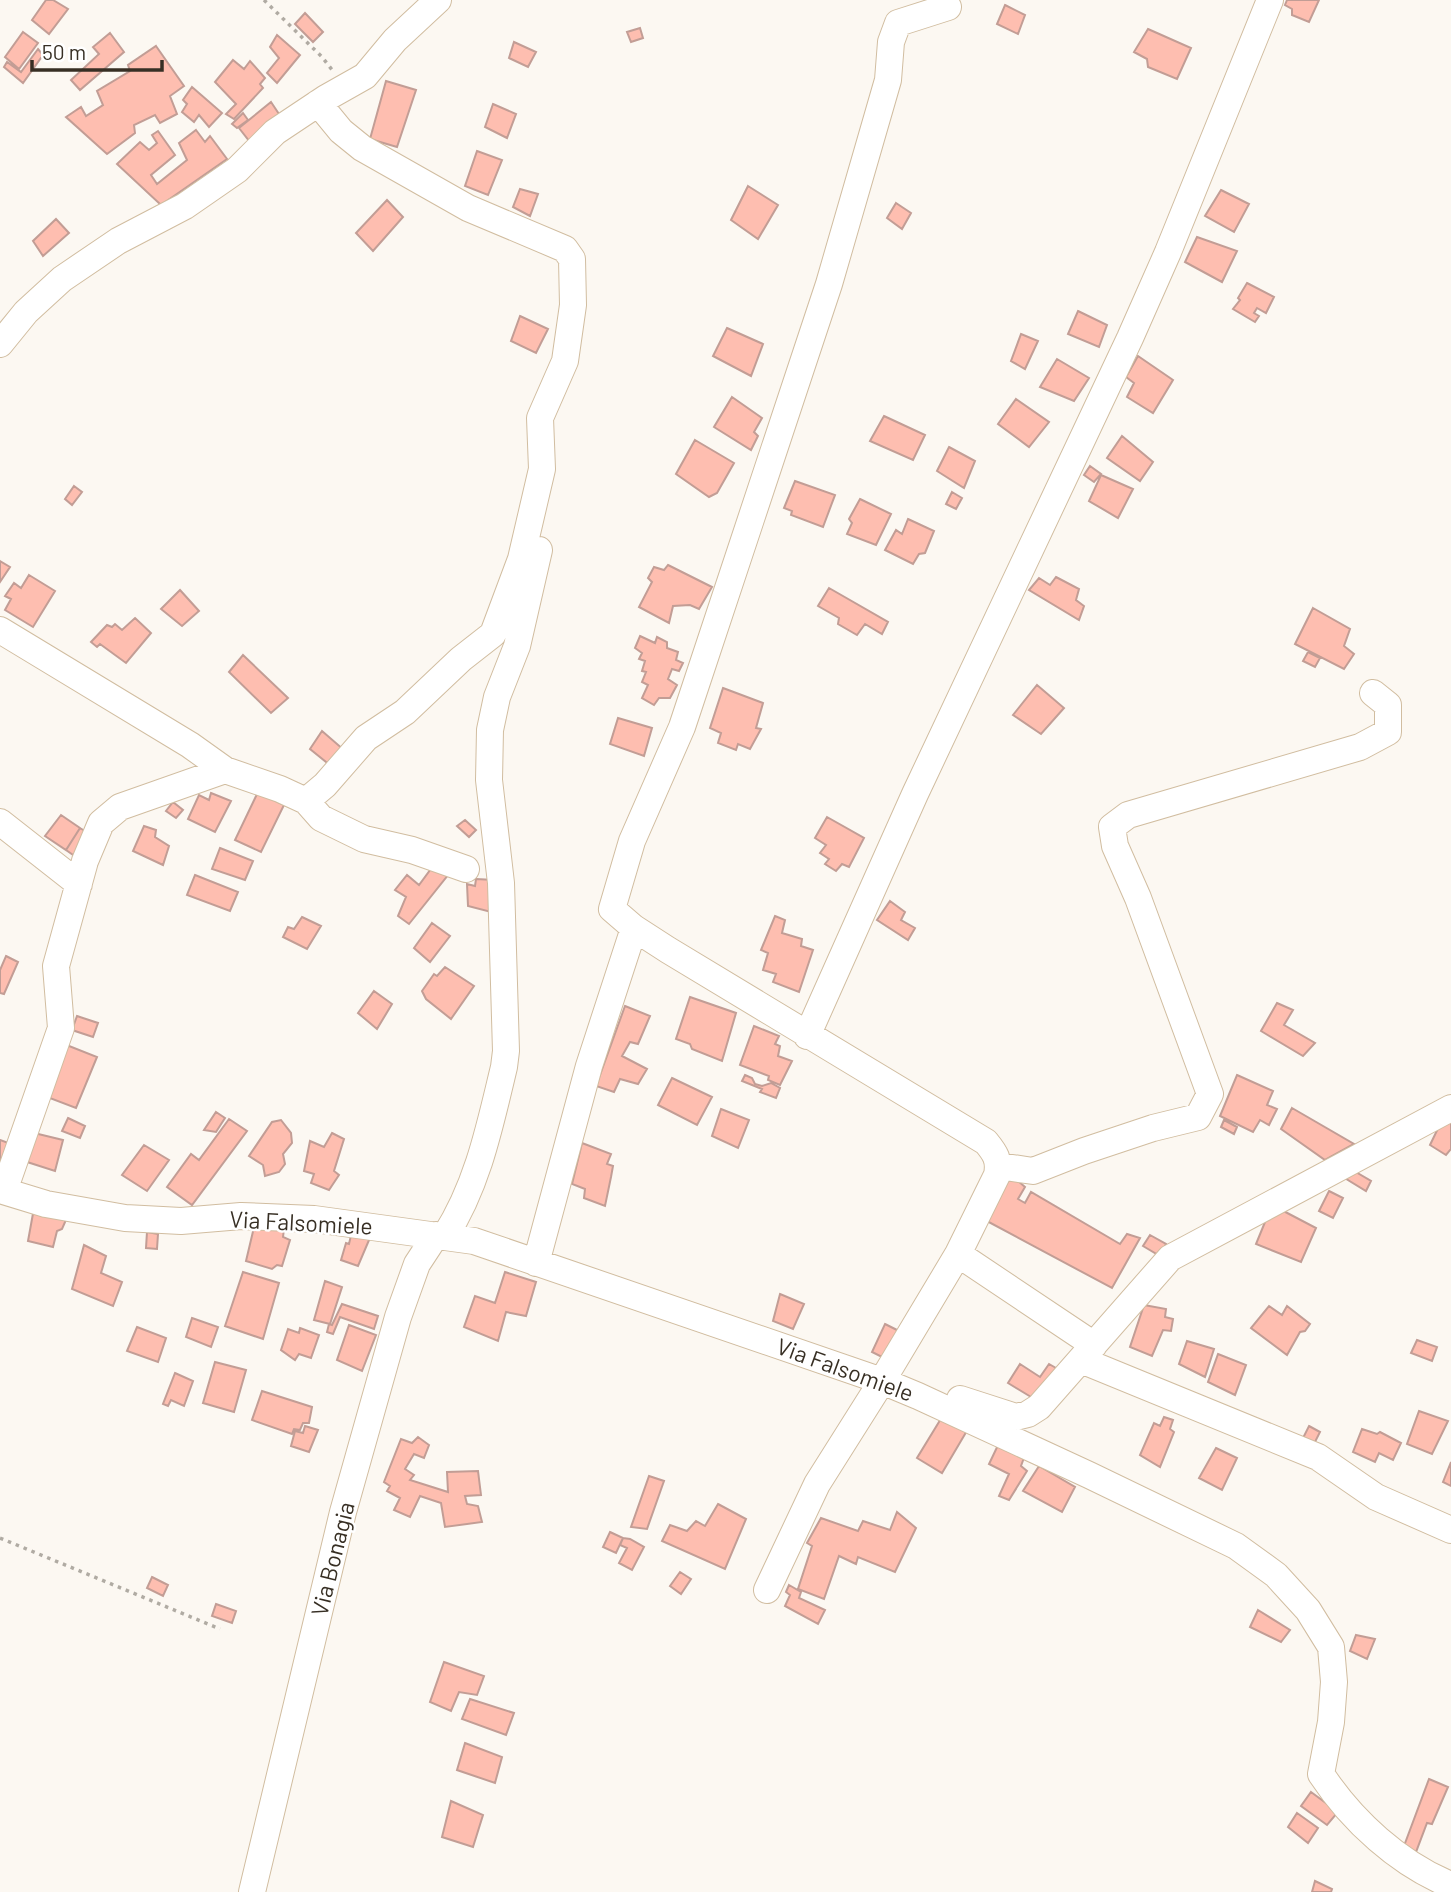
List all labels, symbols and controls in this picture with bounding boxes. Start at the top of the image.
scale bar [32,28,161,72]
text: 50 m [42,39,86,64]
street label: Via Falsomiele [229,1204,373,1240]
street label: Via Falsomiele [773,1331,918,1407]
street label: Via Bonagia [304,1499,360,1619]

